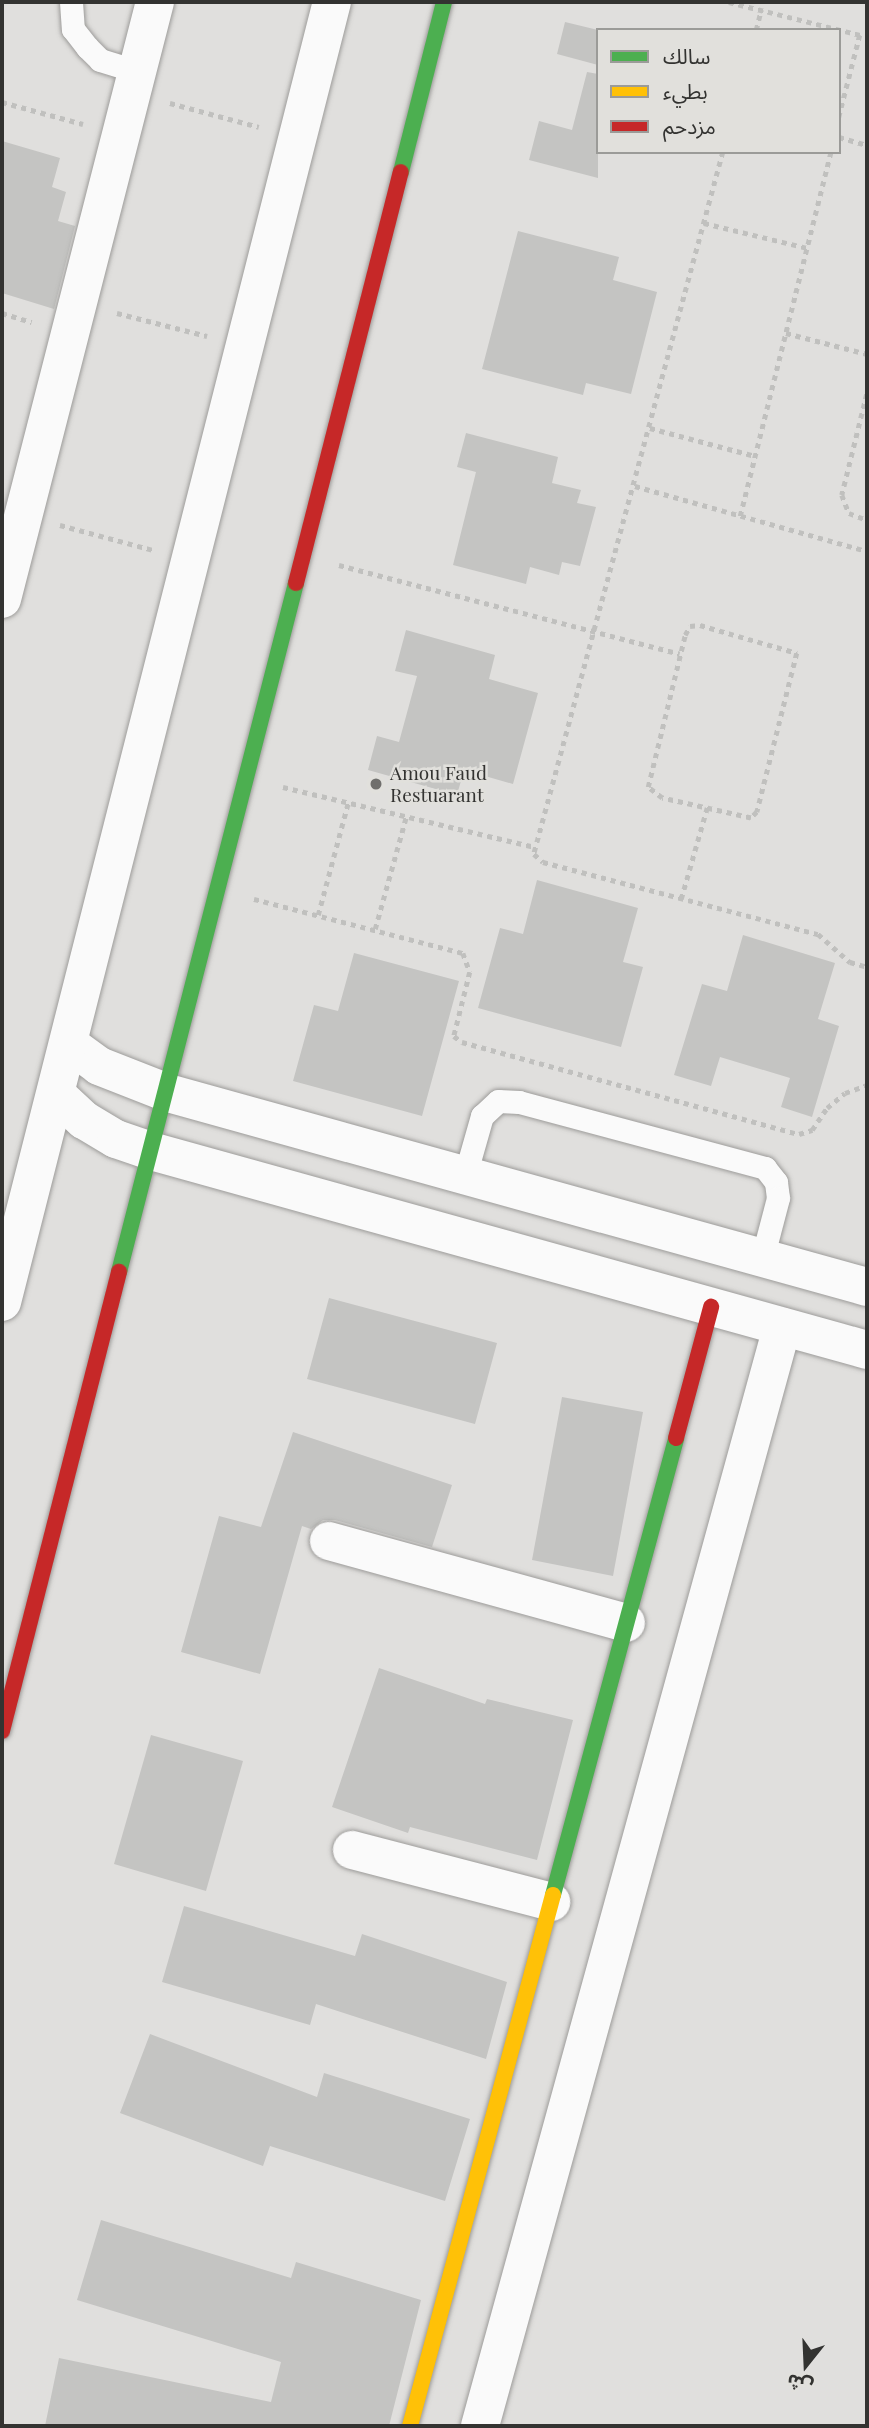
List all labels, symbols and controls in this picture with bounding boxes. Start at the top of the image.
legend [596,28,841,154]
text: سالك [663,41,710,69]
text: بطيء [663,76,708,104]
text: مزدحم [663,111,716,139]
place label: Amou Faud Restuarant [390,762,487,806]
marker: Amou Faud Restuarant [368,776,384,792]
north arrow [771,2330,841,2400]
text: ش [783,2369,816,2401]

